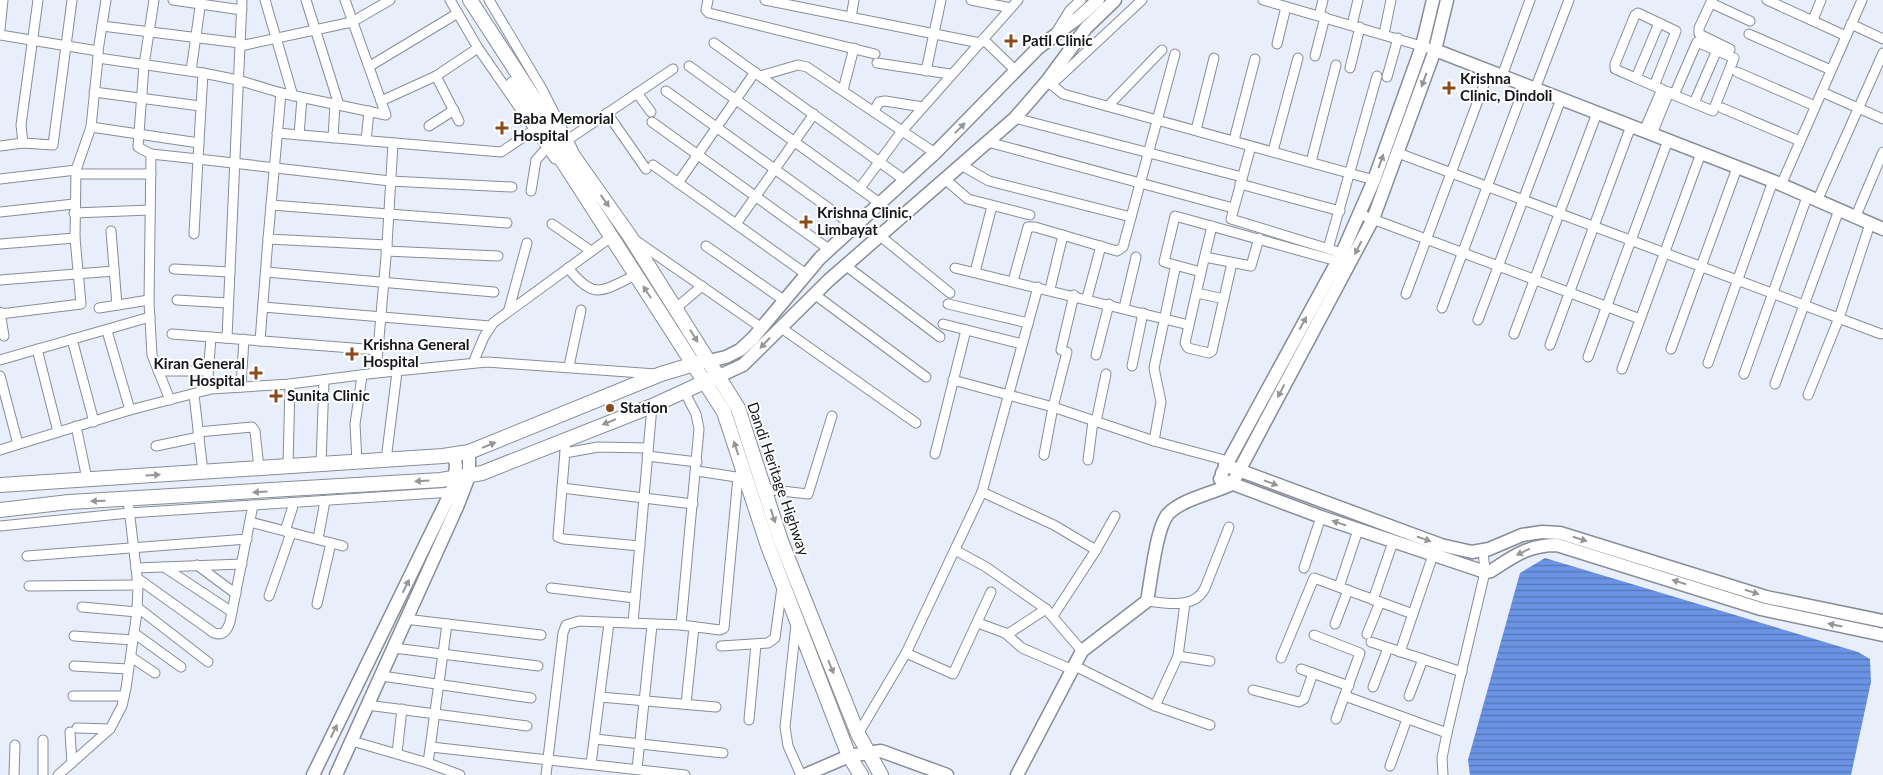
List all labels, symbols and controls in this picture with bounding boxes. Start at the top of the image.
place label: Patil Clinic [1022,31,1093,49]
marker: Patil Clinic [1004,34,1018,48]
place label: Krishna Clinic, Dindoli [1460,69,1553,104]
one-way arrow [1420,73,1427,88]
marker: Krishna Clinic, Dindoli [1442,81,1456,95]
place label: Baba Memorial Hospital [513,109,614,144]
marker: Baba Memorial Hospital [495,121,509,135]
one-way arrow [954,122,966,134]
one-way arrow [1378,153,1385,168]
one-way arrow [600,194,610,207]
place label: Krishna Clinic, Limbayat [817,203,912,238]
marker: Krishna Clinic, Limbayat [799,215,813,229]
one-way arrow [1354,240,1362,255]
one-way arrow [642,286,651,299]
one-way arrow [1299,316,1308,329]
one-way arrow [689,330,699,343]
place label: Krishna General Hospital [363,335,470,370]
one-way arrow [759,336,771,348]
marker: Krishna General Hospital [345,347,359,361]
place label: Kiran General Hospital [154,354,245,389]
marker: Kiran General Hospital [249,366,263,380]
one-way arrow [1277,383,1285,398]
place label: Sunita Clinic [287,386,370,404]
marker: Sunita Clinic [269,389,283,403]
place label: Station [620,398,668,416]
street label: Dandi Heritage Highway [744,400,814,558]
marker: Station [604,402,616,414]
one-way arrow [602,419,616,427]
one-way arrow [732,440,739,455]
one-way arrow [482,441,496,449]
one-way arrow [146,471,162,479]
one-way arrow [414,478,430,486]
one-way arrow [1264,479,1279,487]
one-way arrow [252,488,268,496]
one-way arrow [89,498,105,506]
one-way arrow [769,509,777,524]
one-way arrow [1332,519,1347,526]
one-way arrow [1416,535,1431,543]
one-way arrow [1572,535,1587,543]
one-way arrow [1516,548,1530,556]
one-way arrow [402,578,410,593]
one-way arrow [1671,578,1686,586]
one-way arrow [1744,589,1759,597]
one-way arrow [1828,621,1843,629]
one-way arrow [828,660,836,675]
one-way arrow [330,724,338,738]

